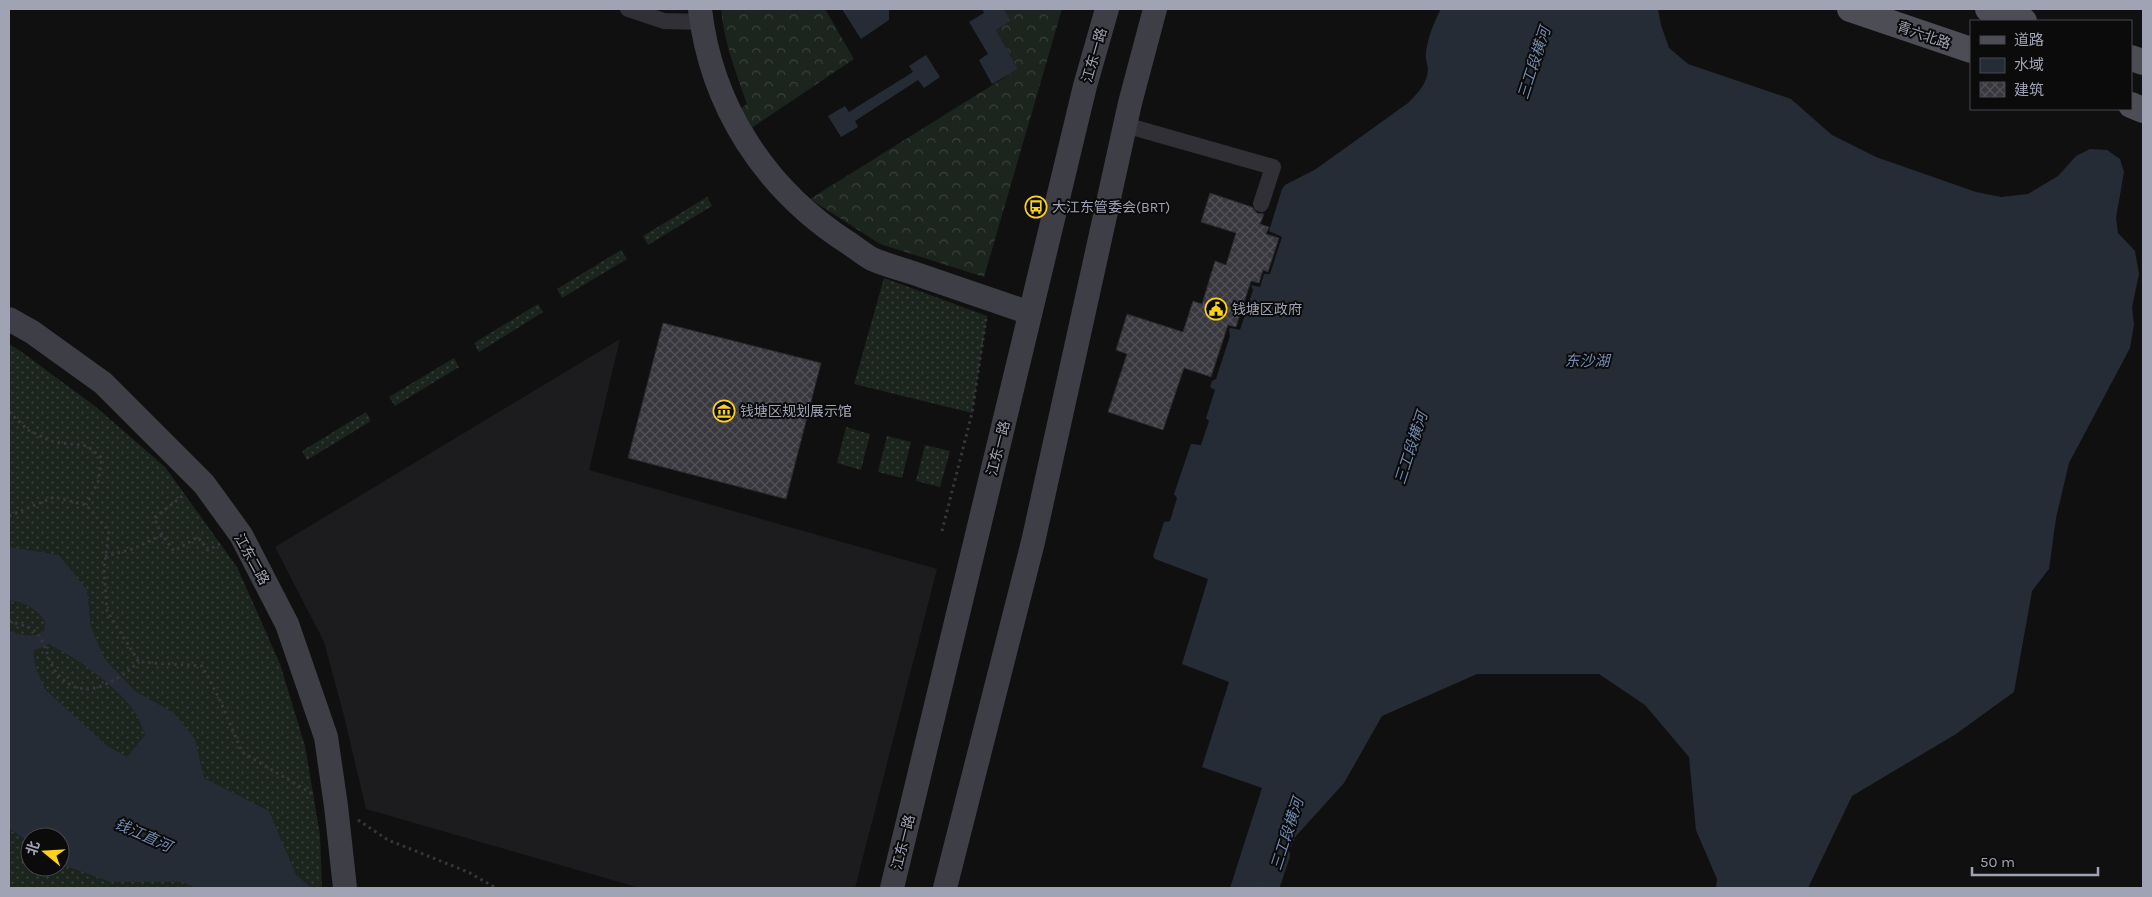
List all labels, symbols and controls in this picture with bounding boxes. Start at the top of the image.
street label: 青六北路 [1895,18,1953,53]
legend [1970,20,2132,110]
water label: 三工段横河 [1514,22,1555,101]
street label: 江东一路 [1079,26,1110,84]
text: 道路 [2014,31,2044,49]
text: 水域 [2014,56,2044,74]
text: 建筑 [2014,81,2044,99]
bus stop icon: 大江东管委会(BRT) [1024,195,1048,219]
place label: 大江东管委会(BRT) [1052,199,1170,216]
public building icon: 钱塘区政府 [1204,297,1228,321]
place label: 钱塘区政府 [1232,301,1302,318]
water label: 东沙湖 [1564,352,1611,370]
museum icon: 钱塘区规划展示馆 [712,399,736,423]
place label: 钱塘区规划展示馆 [740,403,852,420]
water label: 三工段横河 [1391,407,1432,486]
street label: 江东一路 [983,419,1014,477]
street label: 江东二路 [231,531,273,588]
water label: 三工段横河 [1267,793,1308,872]
street label: 江东一路 [888,813,919,871]
water label: 钱江直河 [112,815,177,857]
north arrow [20,827,70,877]
text: 北 [23,839,43,857]
scale bar [1972,844,2098,876]
text: 50 m [1980,853,2015,871]

